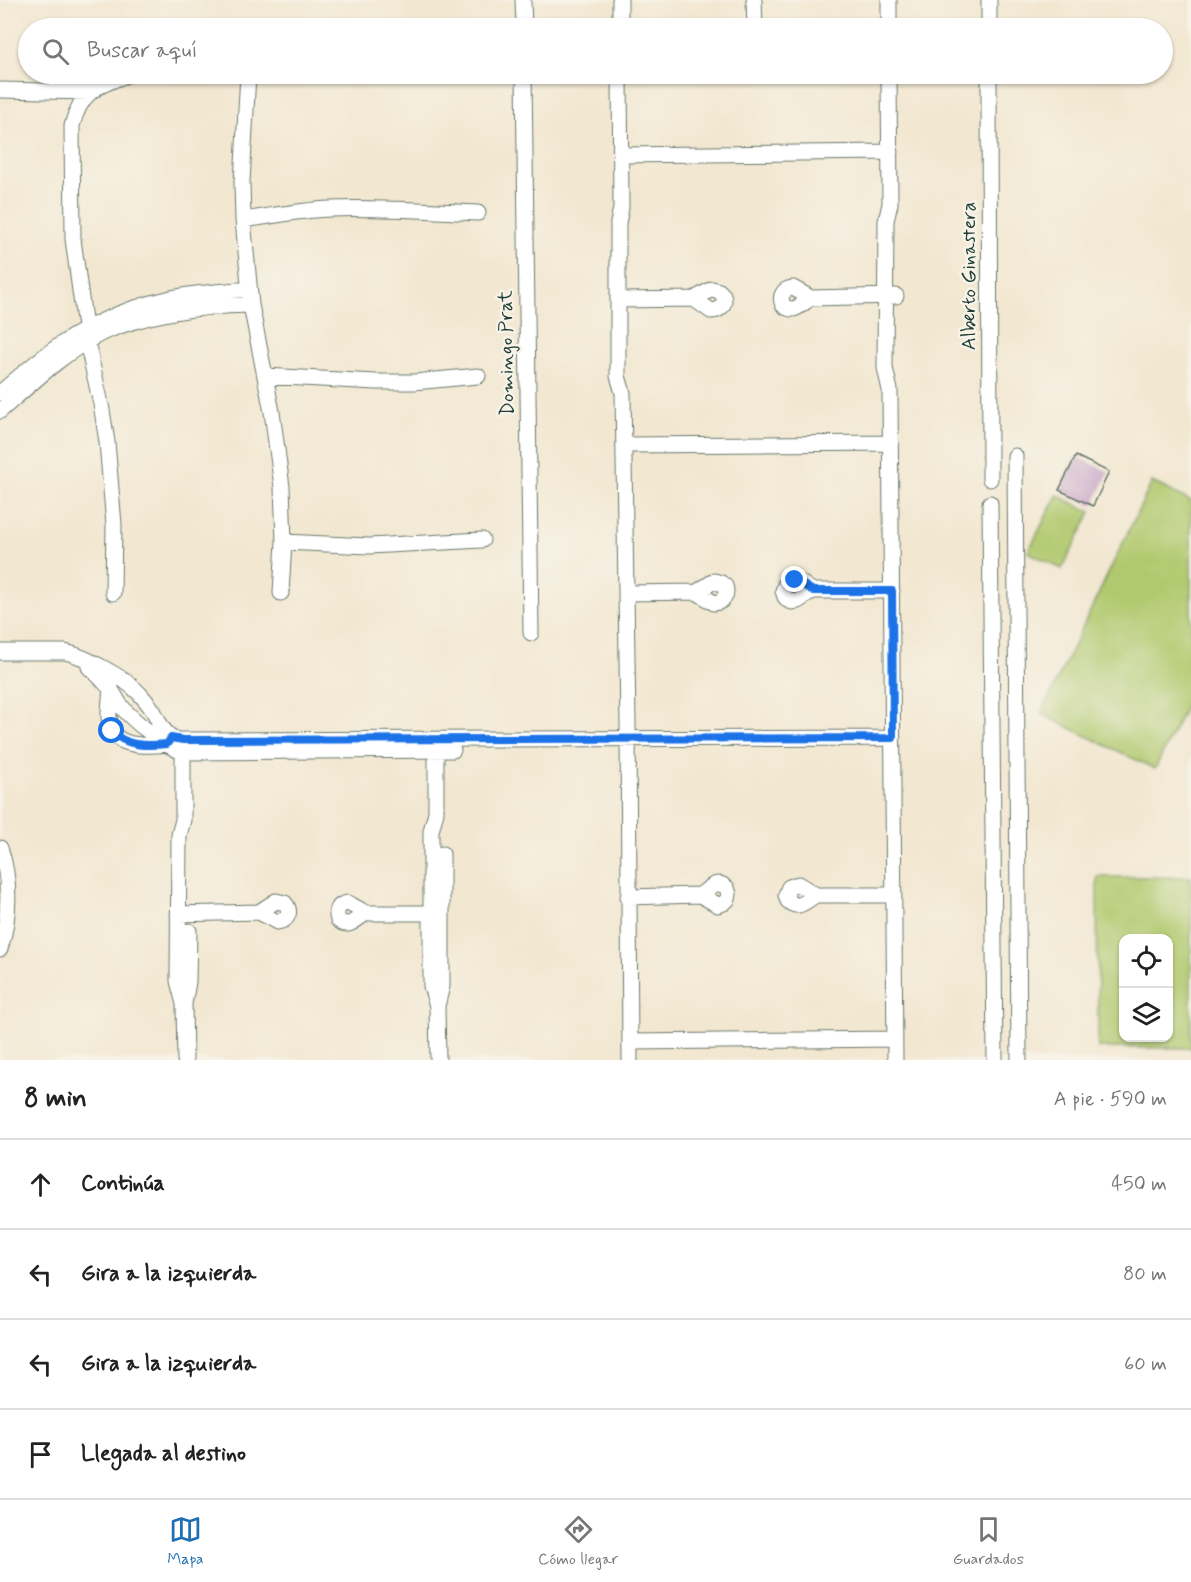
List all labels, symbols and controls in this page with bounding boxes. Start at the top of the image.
search box [18,18,1173,84]
icon: search [39,35,72,68]
text: Buscar aquí [87,37,198,65]
street label: Alberto Ginastera [956,202,983,350]
street label: Domingo Prat [492,290,522,416]
route end [781,566,807,592]
route start [98,717,124,743]
map controls [1119,934,1173,1042]
button: locate [1119,934,1173,988]
button: layers [1119,988,1173,1042]
text: 8 min [24,1082,87,1116]
text: A pie · 590 m [1054,1086,1167,1113]
icon: ahead [24,1168,57,1201]
text: Continúa [81,1170,165,1198]
text: 450 m [1111,1171,1167,1198]
icon: left [24,1258,57,1291]
text: Gira a la izquierda [81,1260,256,1288]
text: 80 m [1123,1261,1167,1288]
icon: left [24,1348,57,1381]
text: Gira a la izquierda [81,1350,256,1378]
text: 60 m [1124,1351,1167,1378]
icon: arrive [24,1438,57,1471]
text: Llegada al destino [81,1440,246,1468]
tab: Mapa [167,1513,204,1570]
tab: Cómo llegar [538,1513,618,1570]
tab: Guardados [953,1513,1024,1570]

